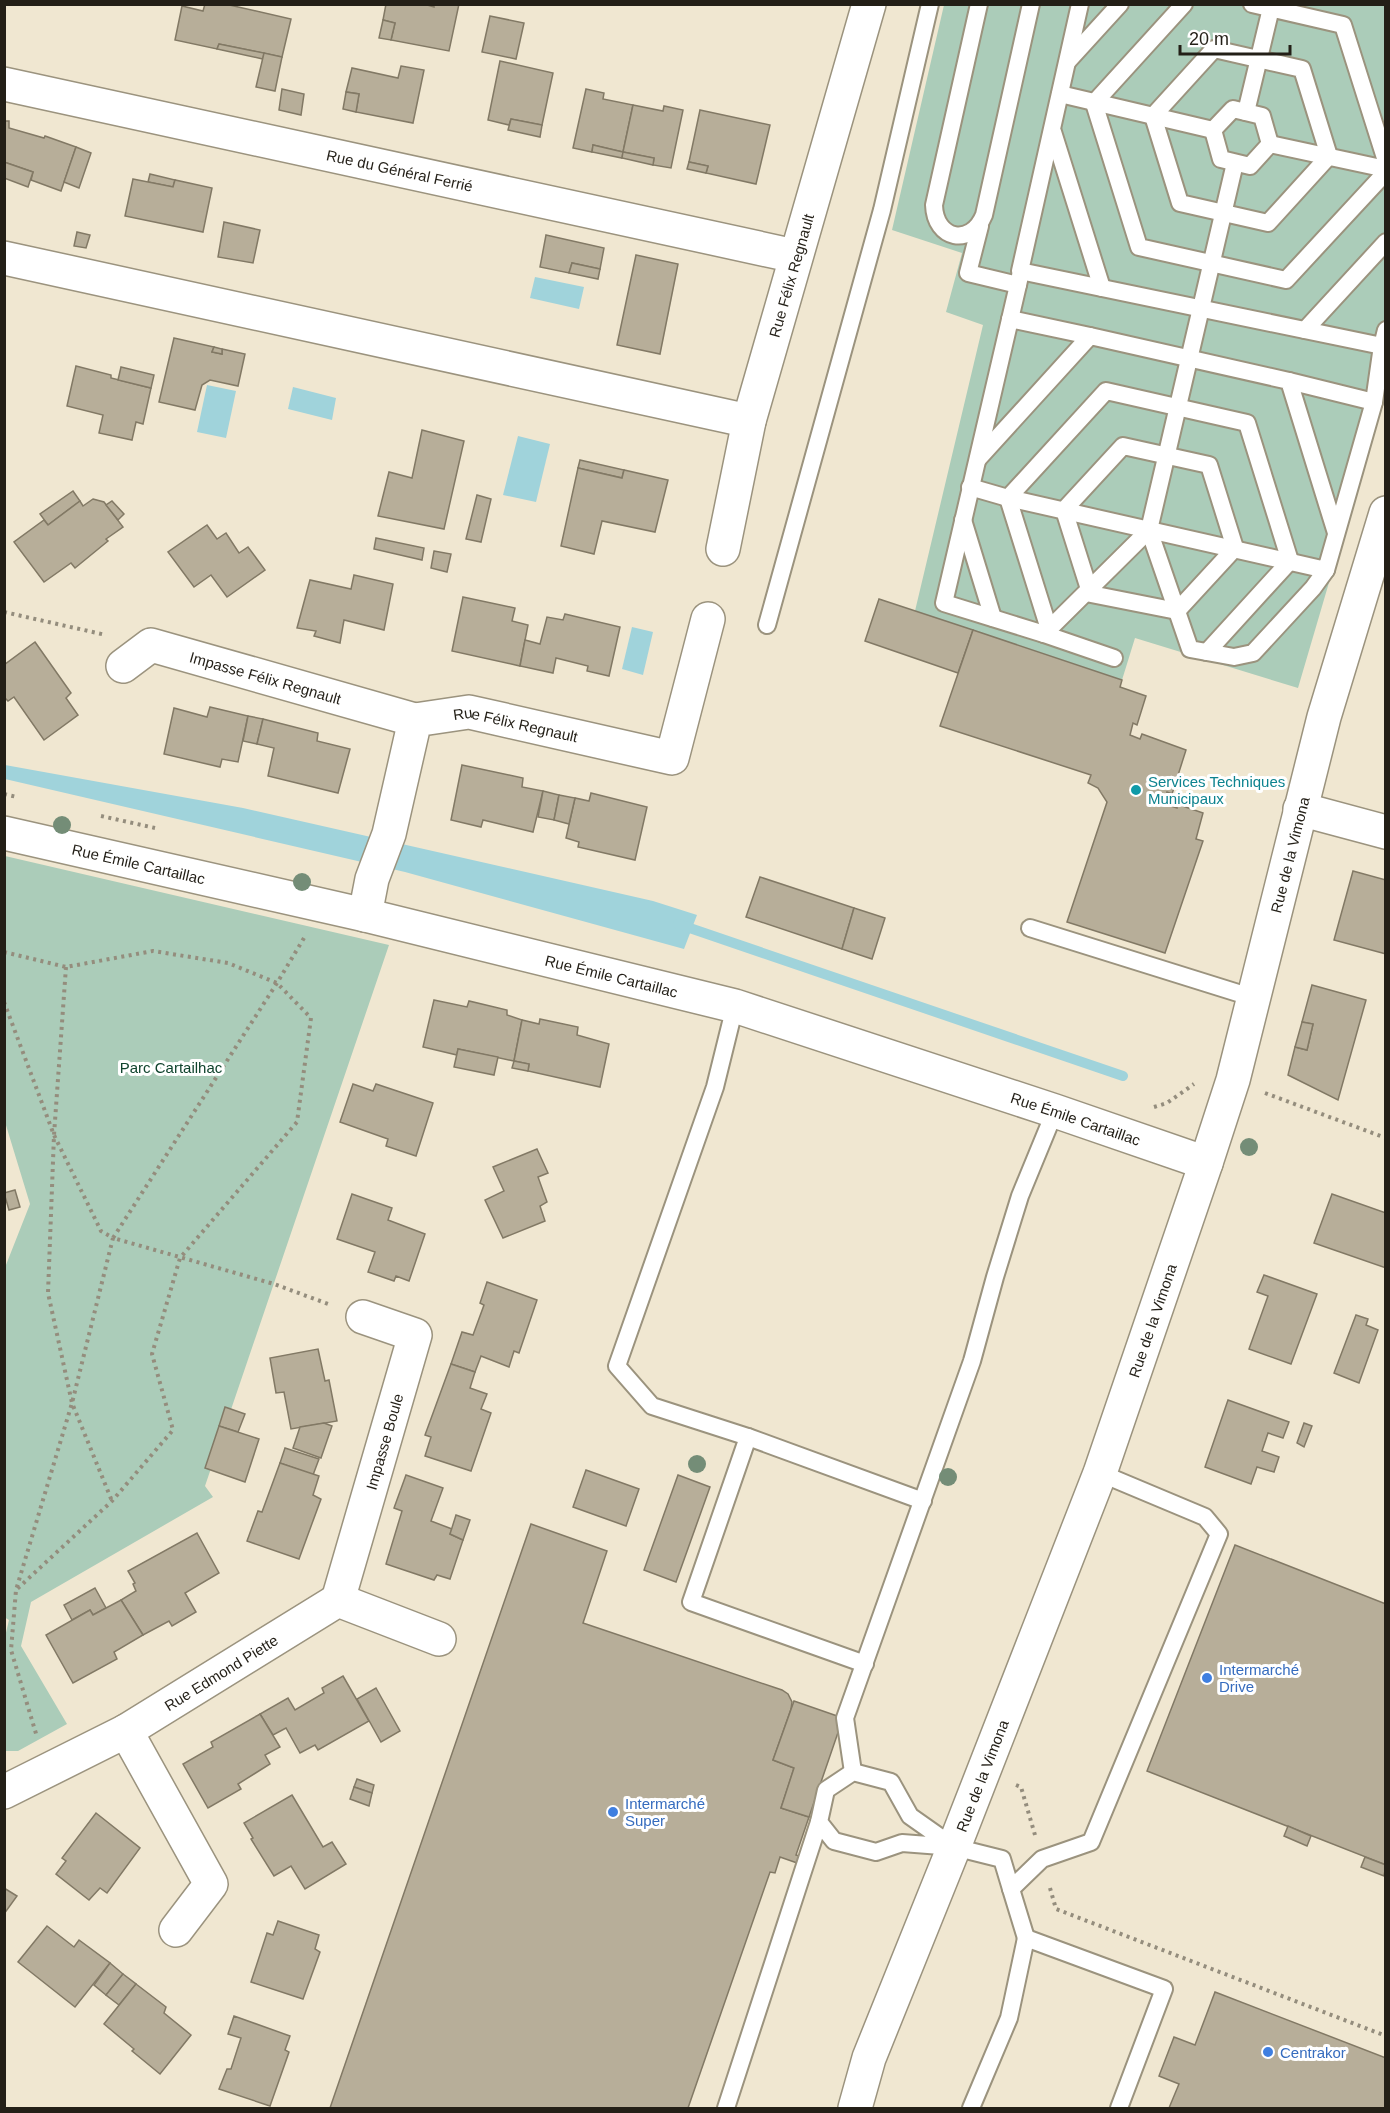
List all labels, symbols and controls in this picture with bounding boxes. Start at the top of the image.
scale bar [1180,18,1290,56]
text: 20 m [1189,29,1229,49]
street label: Rue du Général Ferrié [325,146,475,194]
street label: Rue Félix Regnault [765,211,817,339]
street label: Impasse Félix Regnault [188,648,344,707]
street label: Rue Félix Regnault [452,703,580,745]
place label: Services Techniques Municipaux [1148,773,1285,807]
marker: Services Techniques Municipaux [1129,783,1143,797]
street label: Rue de la Vimona [1267,794,1312,915]
street label: Rue Émile Cartaillac [70,840,207,887]
street label: Rue Émile Cartaillac [543,951,680,1000]
park label: Parc Cartailhac [120,1059,223,1076]
street label: Rue Émile Cartaillac [1009,1089,1143,1149]
street label: Rue de la Vimona [1125,1261,1180,1380]
street label: Impasse Boule [362,1392,406,1492]
street label: Rue Edmond Piette [161,1631,281,1714]
place label: Intermarché Drive [1219,1661,1299,1695]
marker: Intermarché Drive [1200,1671,1214,1685]
street label: Rue de la Vimona [952,1717,1012,1834]
place label: Intermarché Super [625,1795,705,1829]
marker: Intermarché Super [606,1805,620,1819]
place label: Centrakor [1280,2044,1346,2061]
marker: Centrakor [1261,2045,1275,2059]

